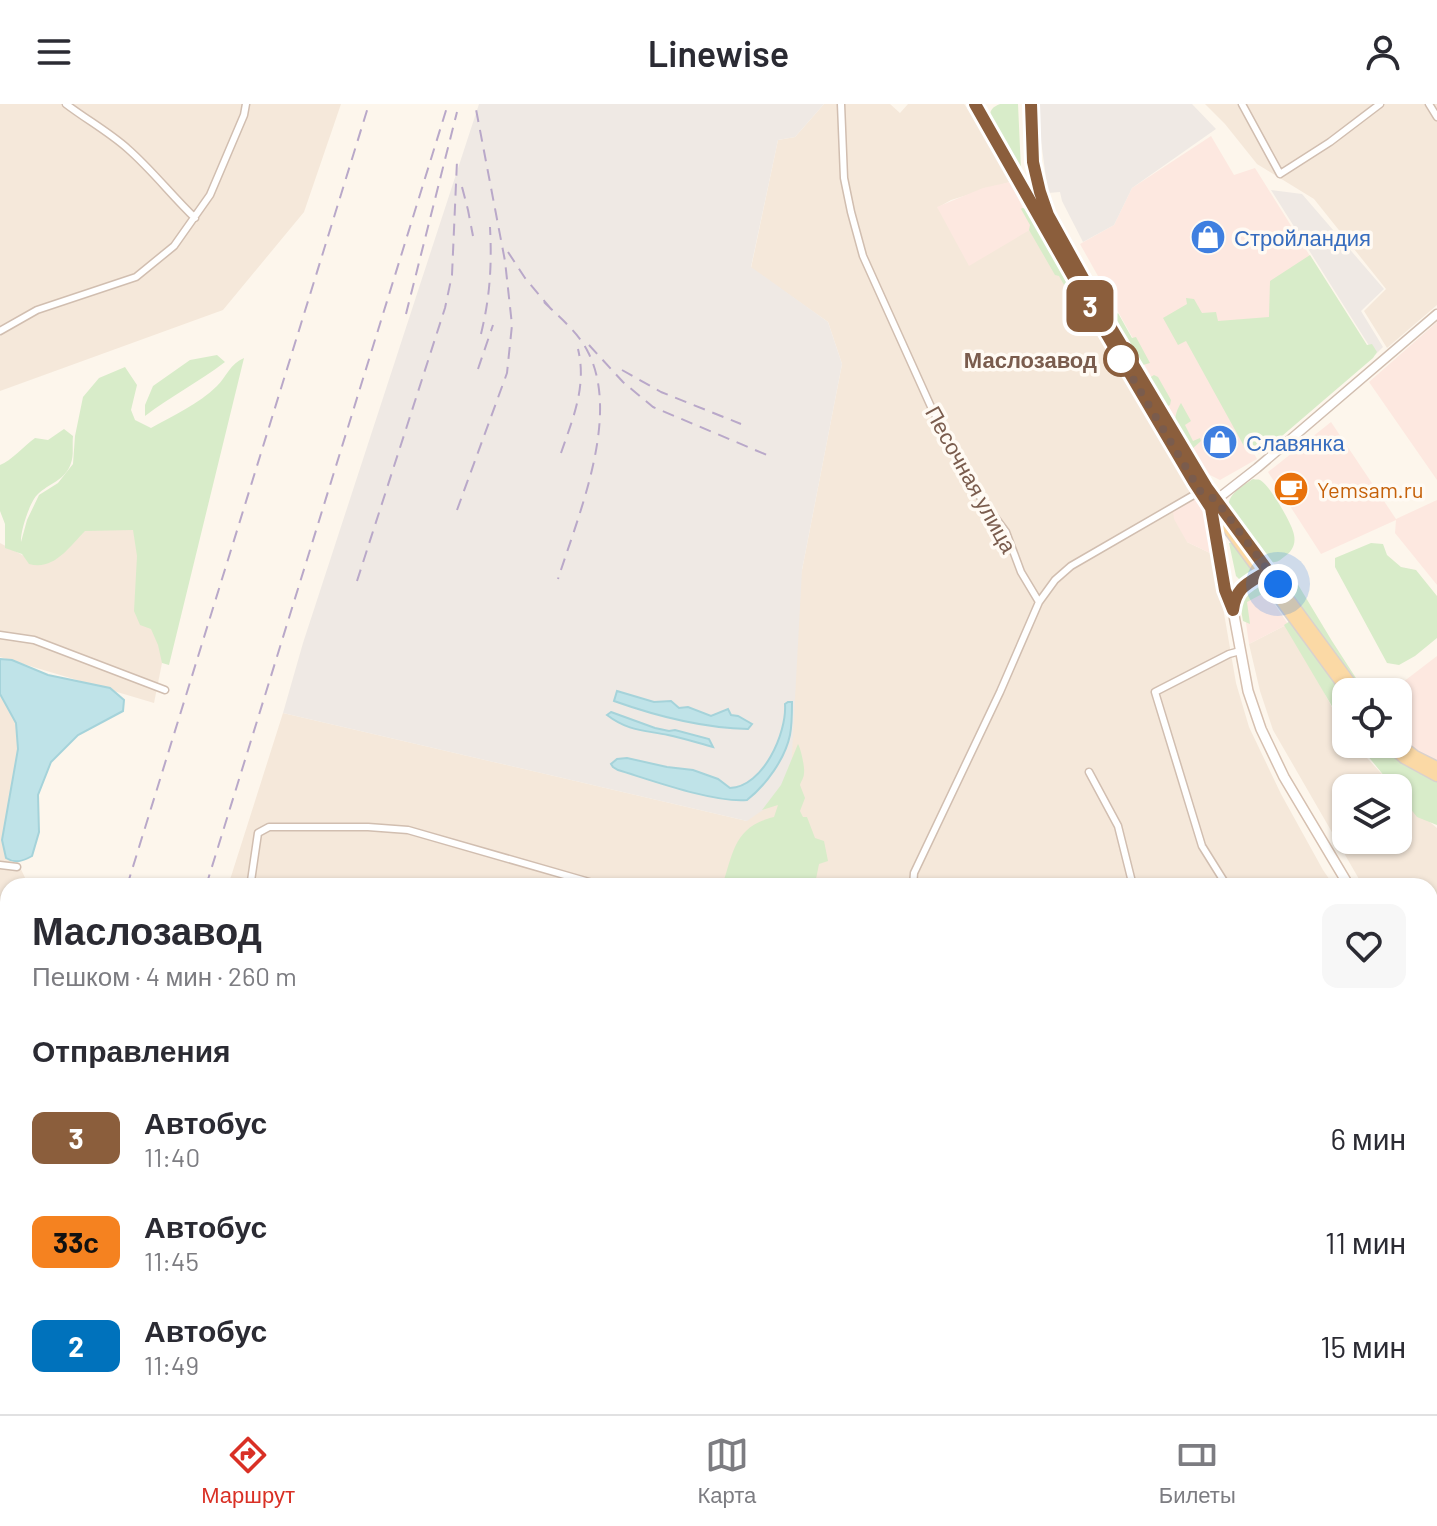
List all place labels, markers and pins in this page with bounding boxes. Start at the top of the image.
shop icon: Стройландия [1189,218,1227,256]
place label: Стройландия [1234,224,1371,251]
marker: Маслозавод [1104,342,1138,376]
place label: Маслозавод [964,346,1097,373]
shop icon: Славянка [1201,423,1239,461]
place label: Славянка [1246,429,1346,455]
cafe icon: Yemsam.ru [1272,470,1310,508]
place label: Yemsam.ru [1317,476,1424,502]

